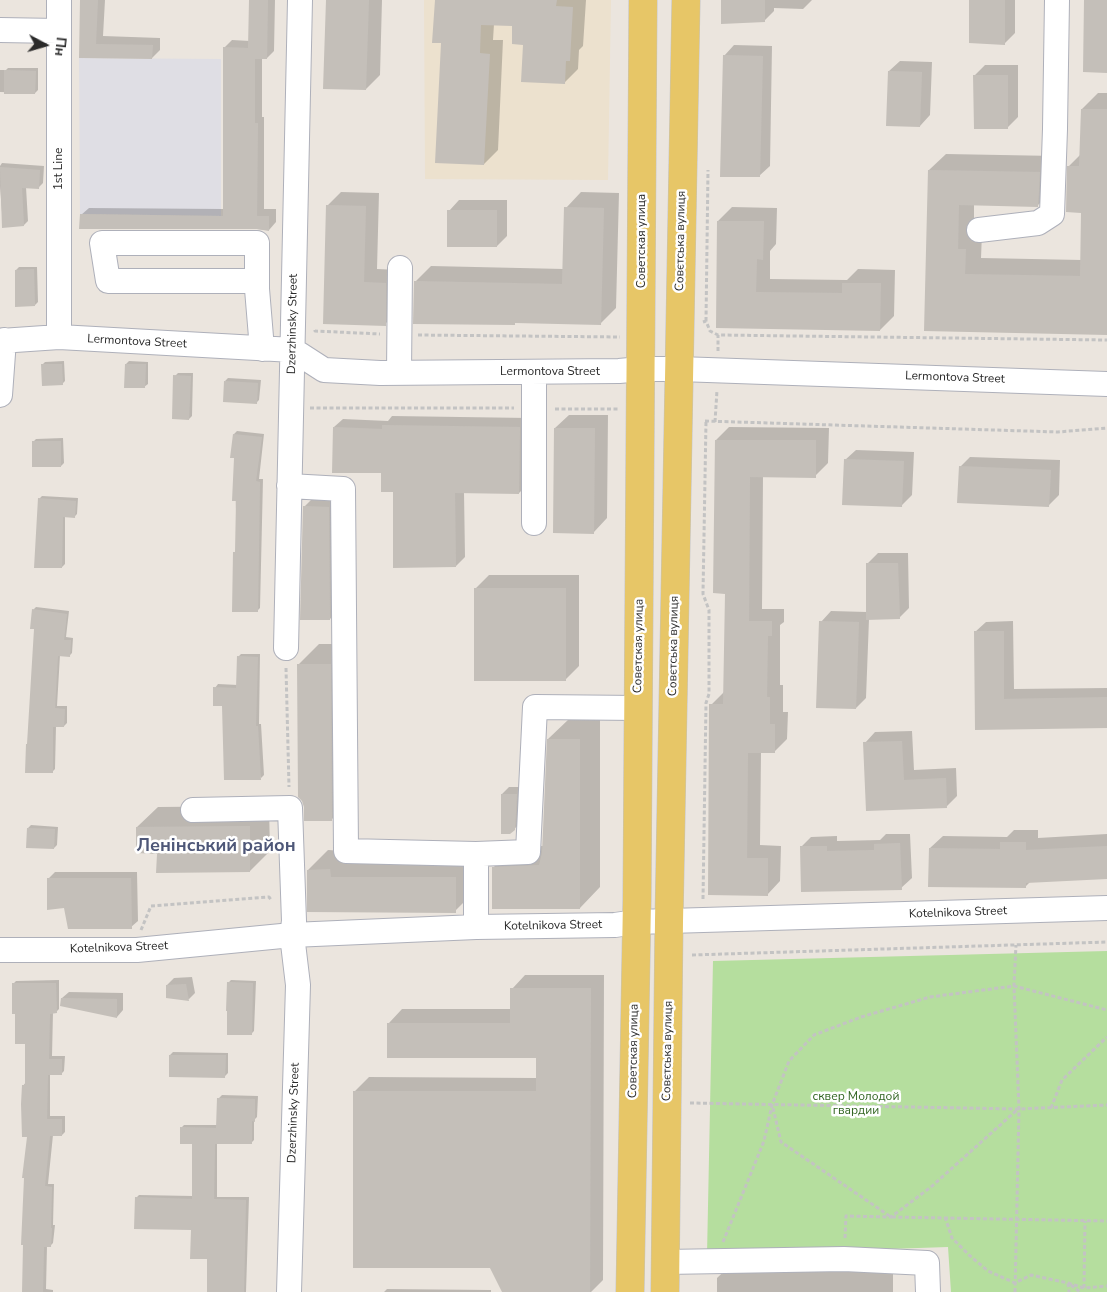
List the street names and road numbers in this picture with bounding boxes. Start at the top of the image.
street label: 1st Line [52,148,66,190]
street label: Совєтська вулиця [673,191,689,291]
street label: Советская улица [635,194,649,288]
street label: Dzerzhinsky Street [285,274,301,374]
street label: Lermontova Street [87,332,187,352]
street label: Lermontova Street [500,365,600,379]
street label: Lermontova Street [905,369,1005,387]
street label: Совєтська вулиця [666,596,682,696]
street label: Советская улица [631,599,647,693]
street label: Kotelnikova Street [909,904,1007,922]
street label: Kotelnikova Street [504,918,602,934]
street label: Kotelnikova Street [70,939,168,957]
street label: Совєтська вулиця [660,1001,676,1101]
street label: Советская улица [626,1004,642,1098]
street label: Dzerzhinsky Street [285,1062,303,1164]

